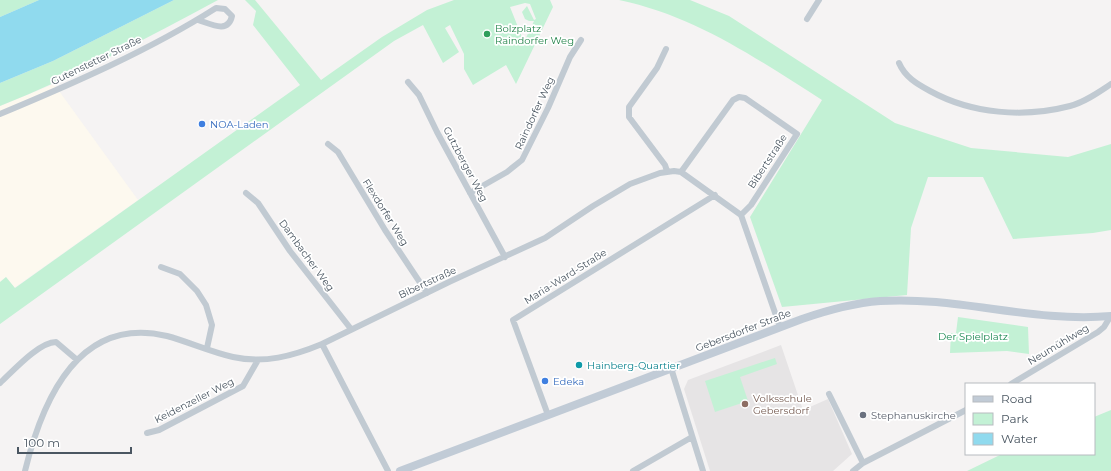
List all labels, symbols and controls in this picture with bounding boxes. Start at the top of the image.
place label: Bolzplatz Raindorfer Weg [495,22,574,47]
marker: Bolzplatz Raindorfer Weg [482,29,492,39]
street label: Gutenstetter Straße [49,33,143,88]
street label: Raindorfer Weg [512,75,557,152]
place label: NOA-Laden [210,118,269,131]
marker: NOA-Laden [197,119,207,129]
street label: Gutzberger Weg [440,124,491,204]
street label: Bibertstraße [745,132,790,191]
street label: Flexdorfer Weg [360,176,411,248]
street label: Dambacher Weg [276,217,337,294]
street label: Maria-Ward-Straße [522,246,609,307]
street label: Bibertstraße [396,263,458,302]
street label: Gebersdorfer Straße [694,306,793,355]
street label: Neumühlweg [1025,321,1091,368]
park label: Der Spielplatz [938,330,1008,343]
place label: Hainberg-Quartier [587,359,680,372]
marker: Hainberg-Quartier [574,360,584,370]
street label: Keidenzeller Weg [152,375,236,426]
place label: Edeka [553,375,584,388]
marker: Edeka [540,376,550,386]
legend [965,383,1095,455]
text: Road [1001,391,1032,406]
place label: Volksschule Gebersdorf [753,392,812,417]
marker: Volksschule Gebersdorf [740,399,750,409]
place label: Stephanuskirche [871,409,956,422]
marker: Stephanuskirche [858,410,868,420]
text: Park [1001,411,1029,426]
scale bar [18,429,131,455]
text: Water [1001,431,1038,446]
text: 100 m [24,435,60,450]

